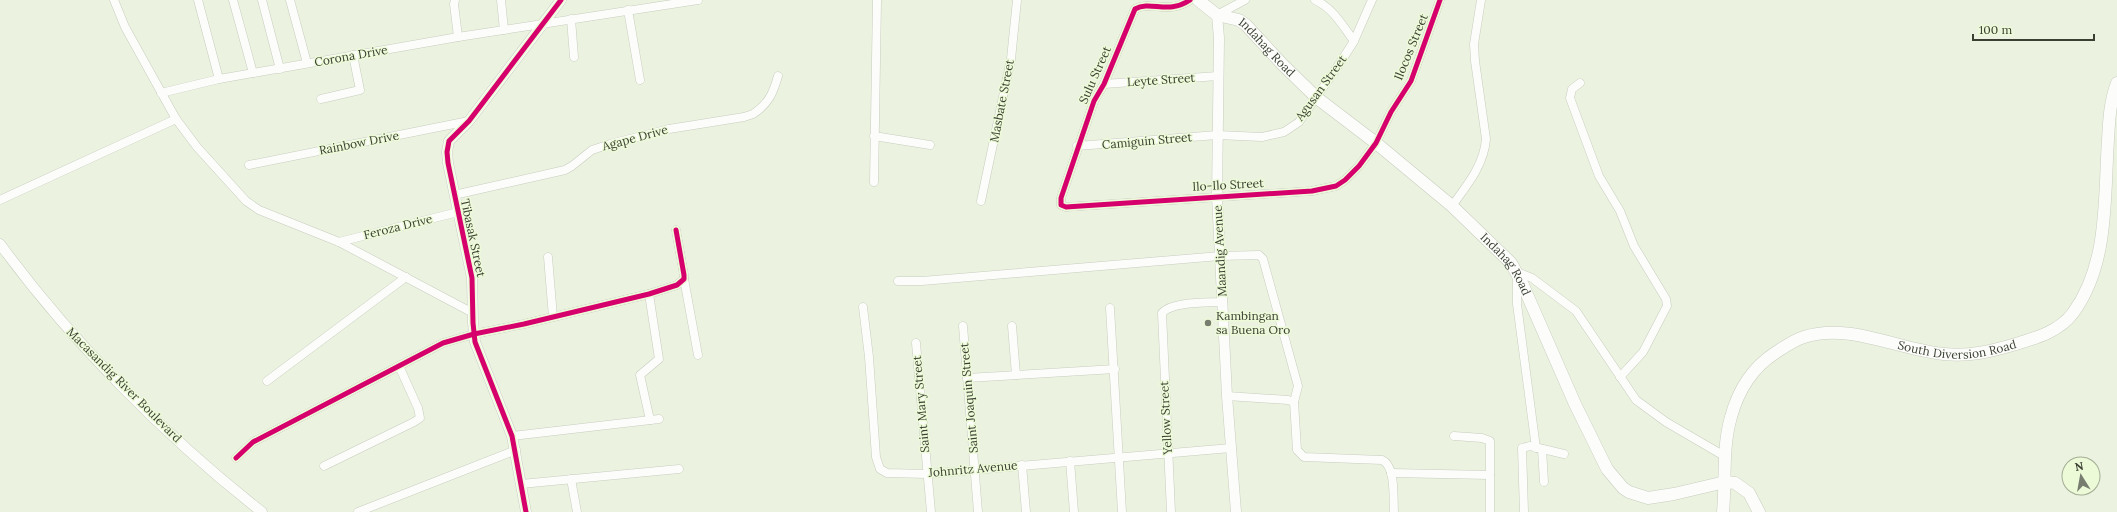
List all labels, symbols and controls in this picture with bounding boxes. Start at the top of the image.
street label: Ilocos Street [1390,11,1431,82]
street label: Indahag Road [1236,14,1299,80]
scale bar [1973,16,2094,42]
text: 100 m [1979,22,2012,37]
street label: Corona Drive [313,42,389,69]
street label: Sulu Street [1075,43,1114,106]
street label: Agusan Street [1291,52,1350,124]
street label: Masbate Street [986,58,1017,144]
street label: Leyte Street [1126,70,1196,89]
street label: Agape Drive [600,121,670,154]
street label: Rainbow Drive [318,127,401,158]
street label: Camiguin Street [1101,129,1193,152]
street label: Ilo-Ilo Street [1192,175,1264,194]
street label: Tibasak Street [458,197,489,279]
street label: Maandig Avenue [1210,204,1229,297]
street label: Feroza Drive [362,211,434,242]
street label: Indahag Road [1477,229,1534,298]
place label: Kambingan sa Buena Oro [1216,308,1290,337]
marker: Kambingan sa Buena Oro [1203,318,1213,328]
street label: Macasandig River Boulevard [64,324,185,445]
street label: South Diversion Road [1896,336,2018,362]
street label: Saint Joaquin Street [956,342,981,454]
street label: Saint Mary Street [909,354,932,453]
street label: Yellow Street [1156,380,1175,456]
north arrow [2061,456,2101,496]
street label: Johnritz Avenue [927,457,1019,480]
text: N [2074,458,2085,474]

